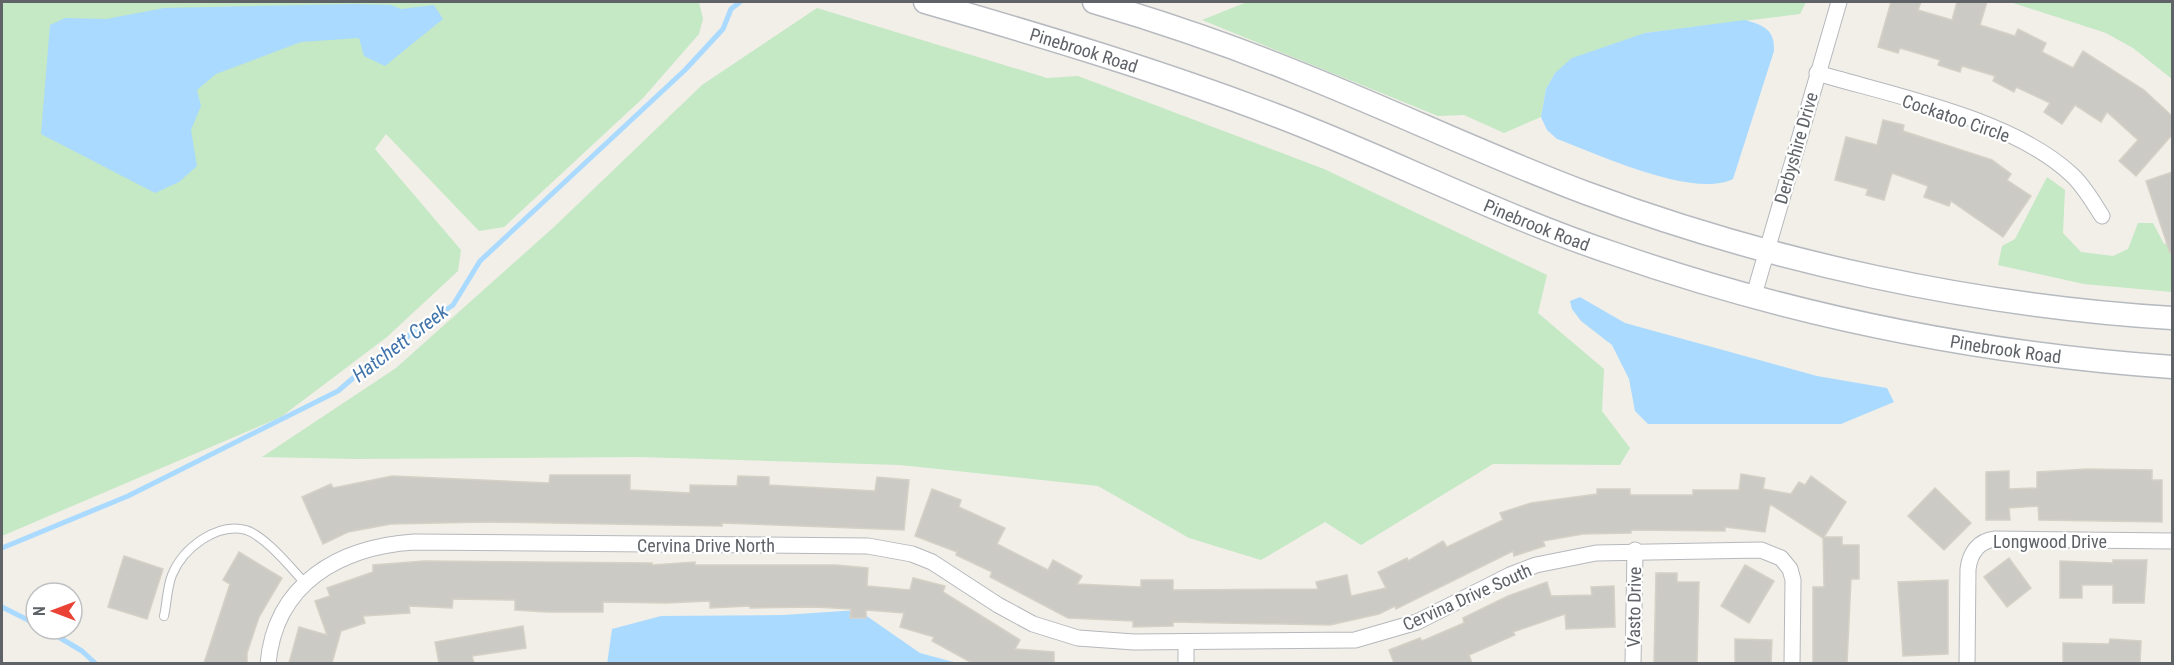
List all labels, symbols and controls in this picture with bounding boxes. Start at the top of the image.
street label: Pinebrook Road [1028,23,1141,76]
street label: Derbyshire Drive [1770,90,1822,206]
street label: Cockatoo Circle [1900,90,2012,146]
street label: Pinebrook Road [1481,194,1593,255]
water label: Hatchett Creek [347,298,454,387]
street label: Pinebrook Road [1949,330,2063,367]
street label: Longwood Drive [1993,531,2107,552]
street label: Cervina Drive North [637,535,775,556]
street label: Cervina Drive South [1399,559,1535,635]
street label: Vasto Drive [1623,566,1645,648]
north arrow [24,581,84,641]
text: N [30,606,49,616]

